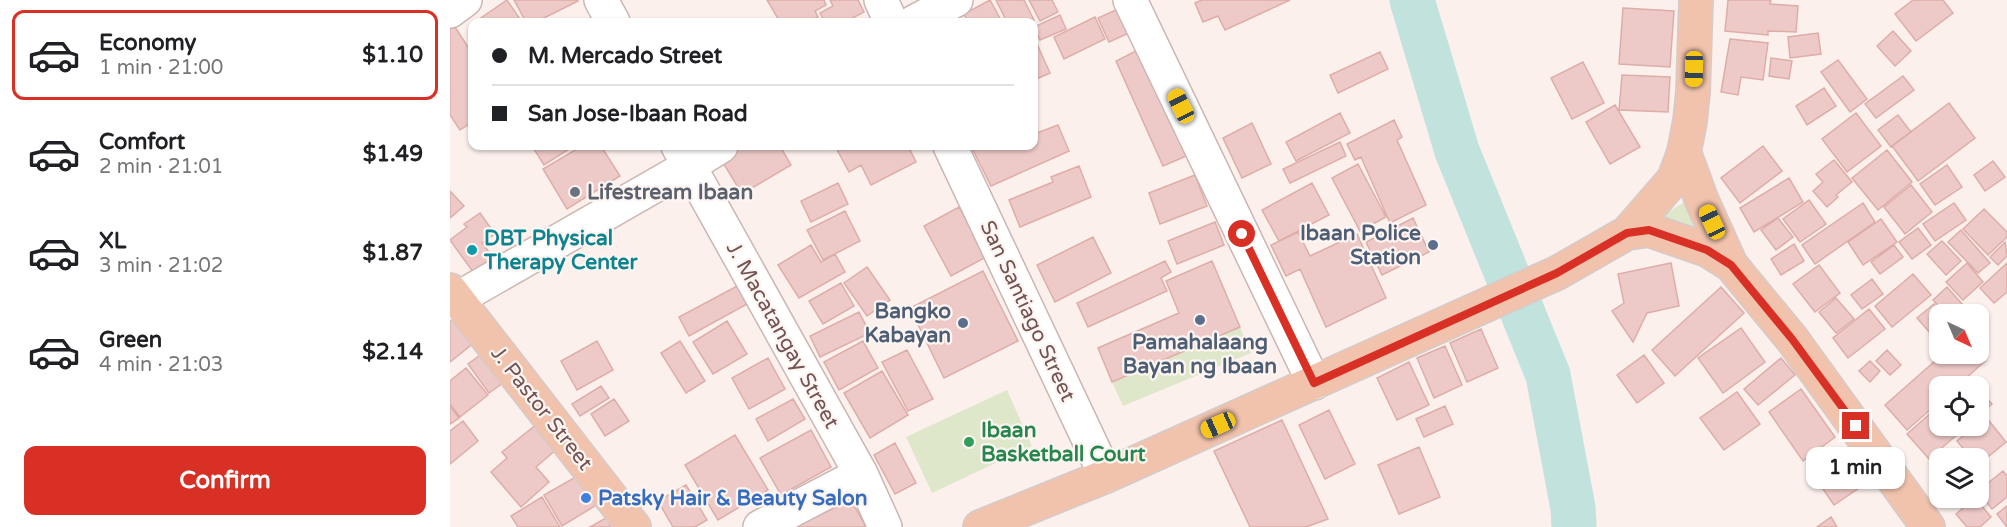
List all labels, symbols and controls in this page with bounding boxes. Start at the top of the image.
icon: car [27,28,81,82]
text: Economy [99,30,196,56]
text: $1.10 [362,42,423,68]
text: M. Mercado Street [528,43,722,69]
car [1685,51,1703,87]
text: 1 min · 21:00 [99,56,223,80]
car [1165,86,1197,126]
text: San Jose-Ibaan Road [528,101,748,127]
icon: car [27,127,81,181]
text: Comfort [99,129,185,155]
text: $1.49 [363,141,423,167]
text: 2 min · 21:01 [99,155,223,179]
place label: Lifestream Ibaan [587,180,753,205]
marker: Lifestream Ibaan [568,185,582,199]
car [1696,202,1728,242]
street label: San Santiago Street [975,217,1080,406]
route start [1228,220,1255,247]
place label: Ibaan Police Station [1300,221,1421,270]
icon: car [27,226,81,280]
place label: DBT Physical Therapy Center [483,226,638,275]
text: XL [99,228,126,254]
street label: J. Macatangay Street [721,237,844,433]
marker: Ibaan Police Station [1426,238,1440,252]
text: $1.87 [362,240,423,266]
marker: DBT Physical Therapy Center [465,243,479,257]
text: 3 min · 21:02 [99,254,223,278]
place label: Bangko Kabayan [865,299,951,348]
north arrow [1929,304,1989,364]
map controls [1929,304,1989,508]
marker: Pamahalaang Bayan ng Ibaan [1193,313,1207,327]
marker: Bangko Kabayan [956,316,970,330]
icon: car [27,325,81,379]
text: Green [99,327,162,353]
place label: Pamahalaang Bayan ng Ibaan [1123,330,1277,379]
text: $2.14 [362,339,423,365]
street label: J. Pastor Street [486,341,598,475]
text: 4 min · 21:03 [99,353,223,377]
button: locate [1929,376,1989,436]
car [1198,409,1238,441]
route end [1842,412,1869,439]
place label: Ibaan Basketball Court [981,418,1145,467]
marker: Ibaan Basketball Court [962,435,976,449]
button: Confirm [24,446,426,515]
callout: 1 min [1806,447,1906,489]
button: layers [1929,448,1989,508]
text: 1 min [1829,456,1882,480]
place label: Patsky Hair & Beauty Salon [598,486,868,511]
marker: Patsky Hair & Beauty Salon [579,491,593,505]

